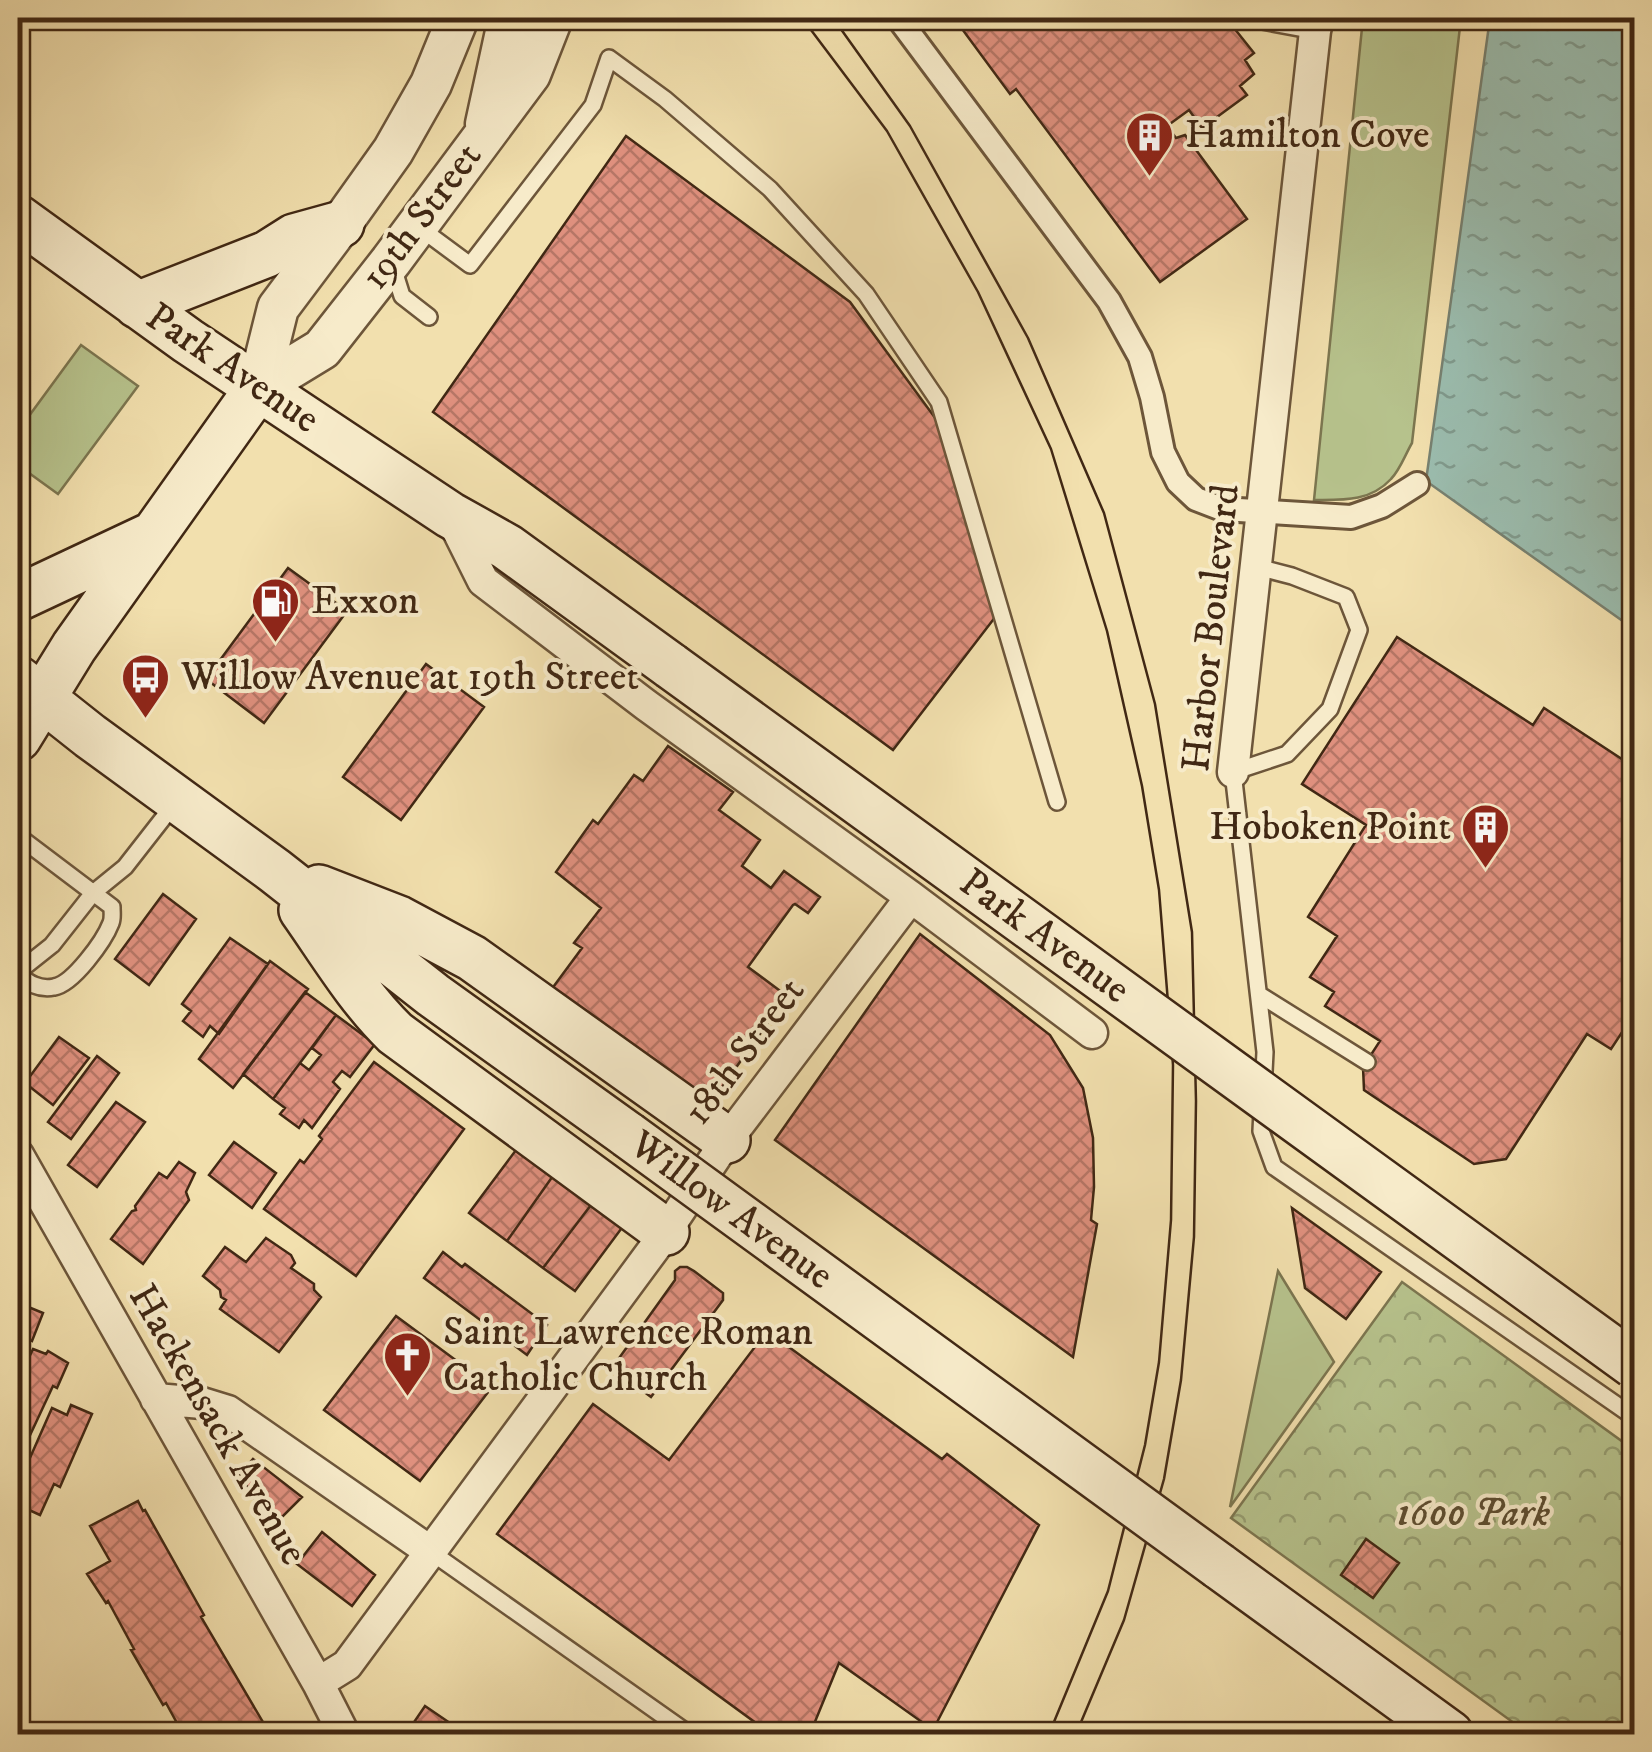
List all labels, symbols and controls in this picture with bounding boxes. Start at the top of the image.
building icon: Hamilton Cove [1124,110,1176,178]
place label: Hamilton Cove [1185,111,1430,161]
street label: 19th Street [350,133,494,301]
street label: Park Avenue [136,293,328,445]
street label: Harbor Boulevard [1172,482,1252,774]
fuel station icon: Exxon [250,576,302,644]
place label: Exxon [311,577,419,627]
bus stop icon: Willow Avenue at 19th Street [120,652,172,720]
place label: Willow Avenue at 19th Street [180,653,639,703]
building icon: Hoboken Point [1460,802,1512,870]
place label: Hoboken Point [1209,803,1451,853]
street label: Park Avenue [949,858,1139,1016]
street label: 18th Street [673,968,817,1136]
street label: Willow Avenue [619,1120,843,1302]
street label: Hackensack Avenue [116,1276,318,1574]
place label: Saint Lawrence Roman Catholic Church [443,1308,813,1404]
church icon: Saint Lawrence Roman Catholic Church [382,1330,434,1398]
park label: 1600 Park [1396,1489,1550,1539]

